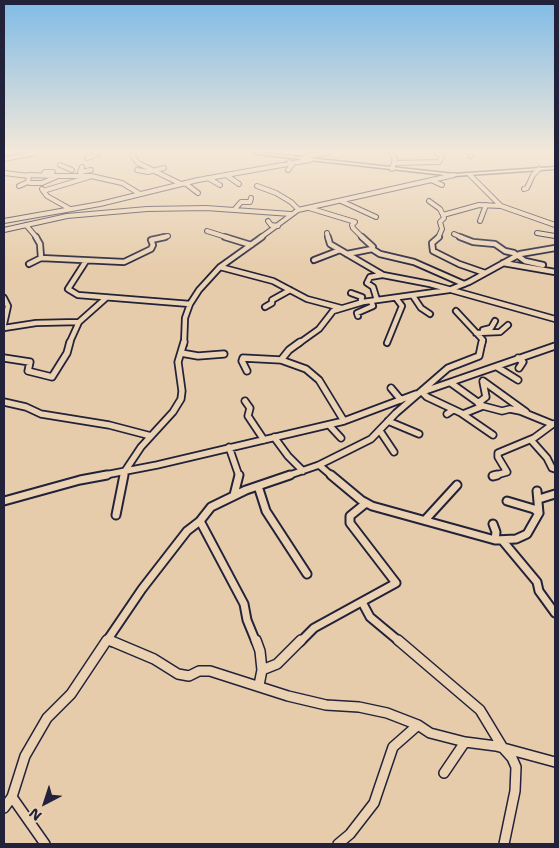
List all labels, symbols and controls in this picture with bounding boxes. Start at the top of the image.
north arrow [20,778,70,828]
text: N [25,804,45,825]

